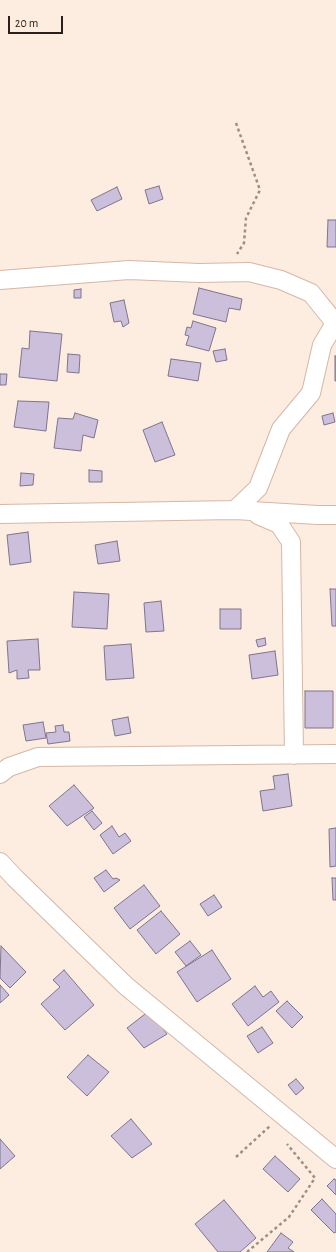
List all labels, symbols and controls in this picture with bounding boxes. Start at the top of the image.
scale bar [10,8,65,34]
text: 20 m [15,17,38,29]

